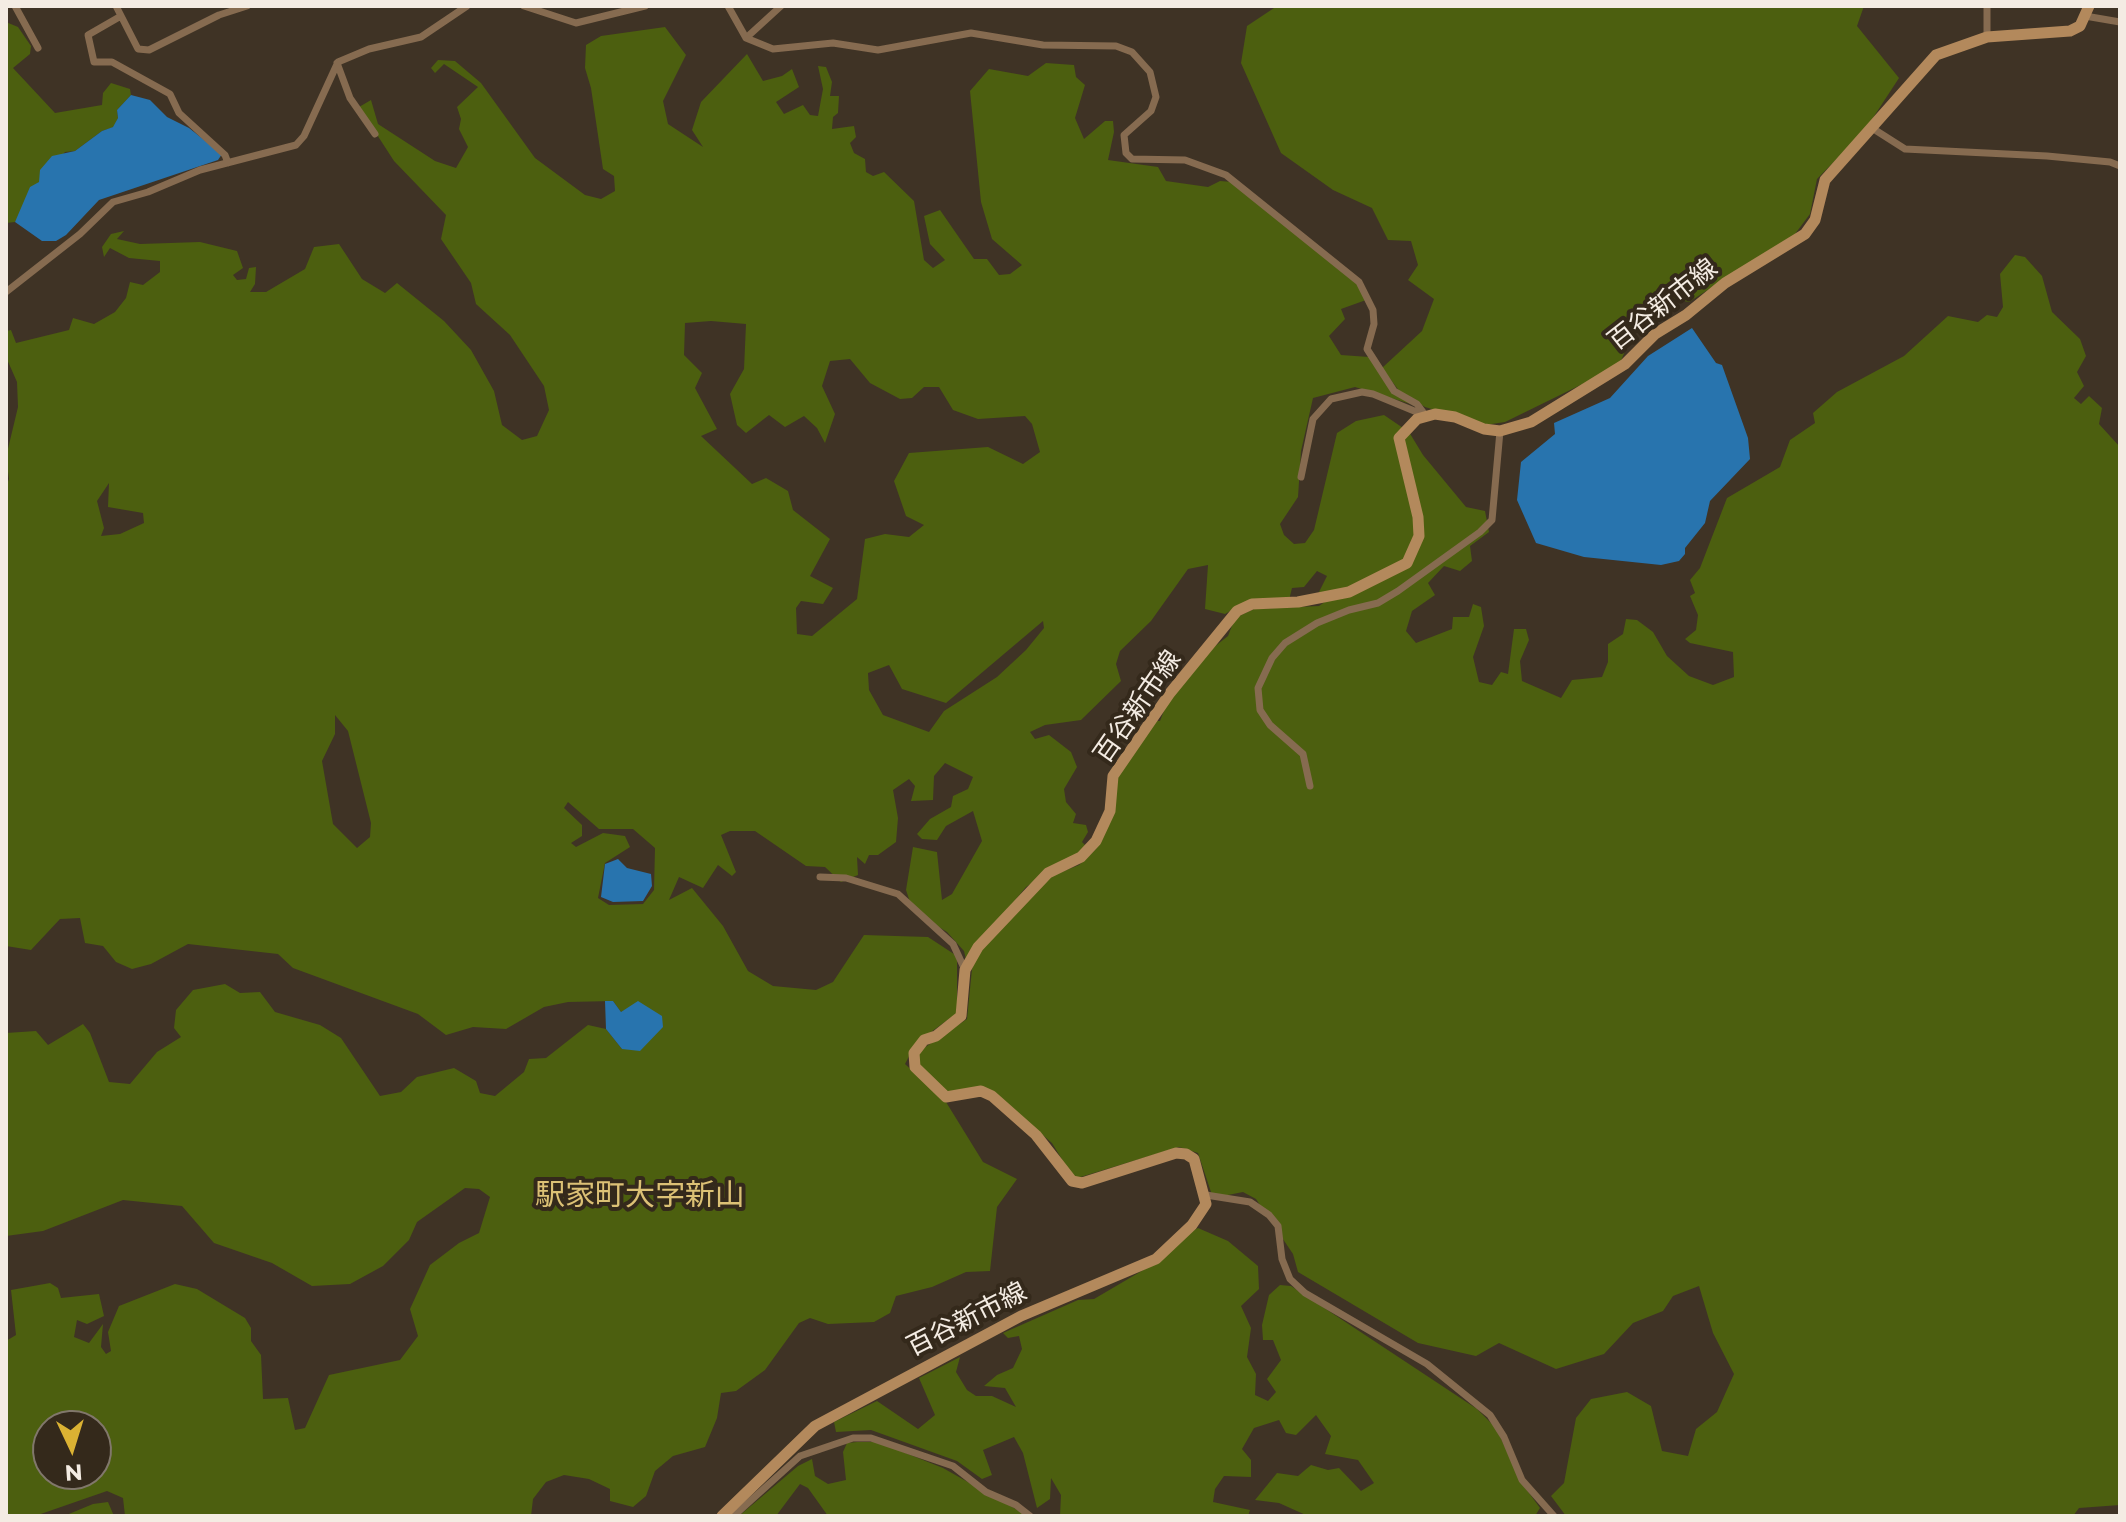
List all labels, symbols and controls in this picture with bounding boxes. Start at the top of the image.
street label: 百谷新市線 [1602,253,1724,357]
street label: 百谷新市線 [1088,645,1188,769]
district label: 駅家町大字新山 [535,1178,745,1214]
street label: 百谷新市線 [902,1277,1032,1363]
north arrow [32,1410,112,1490]
text: N [64,1458,83,1487]

